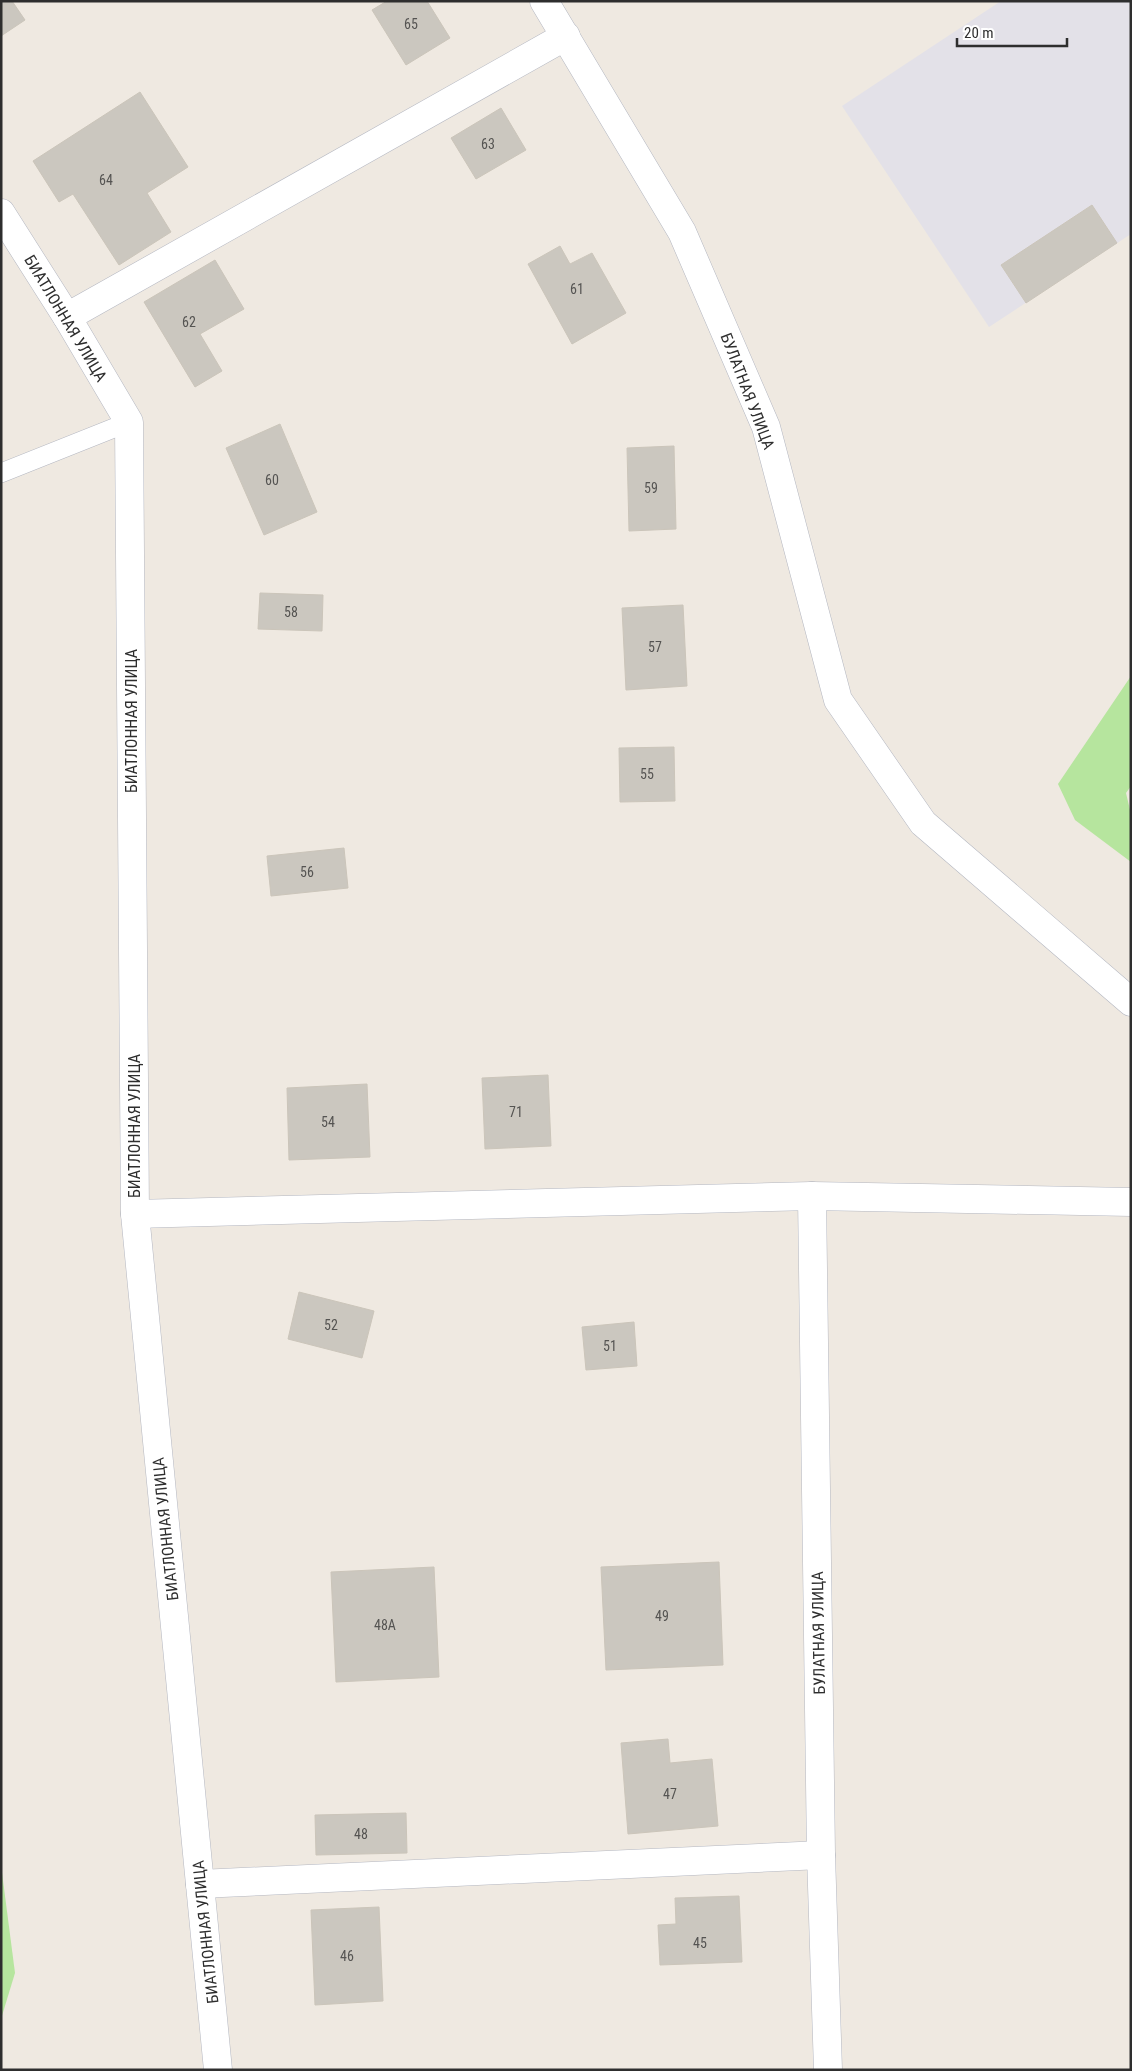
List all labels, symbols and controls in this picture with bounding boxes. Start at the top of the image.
scale bar [957,15,1067,47]
house number: 65 [404,16,418,32]
text: 20 m [964,24,994,42]
house number: 63 [481,136,495,152]
house number: 64 [99,172,113,188]
street label: БИАТЛОННАЯ УЛИЦА [20,252,111,385]
house number: 61 [570,281,584,297]
house number: 62 [182,314,196,330]
street label: БУЛАТНАЯ УЛИЦА [717,330,778,452]
house number: 60 [265,472,279,488]
house number: 59 [644,480,658,496]
house number: 58 [284,604,298,620]
house number: 57 [648,639,662,655]
street label: БИАТЛОННАЯ УЛИЦА [122,649,141,793]
house number: 55 [640,766,654,782]
house number: 56 [300,864,314,880]
street label: БИАТЛОННАЯ УЛИЦА [125,1054,144,1198]
house number: 71 [509,1104,523,1120]
house number: 54 [321,1114,335,1130]
house number: 52 [324,1317,338,1333]
house number: 51 [603,1338,617,1354]
street label: БИАТЛОННАЯ УЛИЦА [149,1456,182,1602]
street label: БУЛАТНАЯ УЛИЦА [808,1571,829,1695]
house number: 49 [655,1608,669,1624]
house number: 48А [374,1617,396,1633]
house number: 47 [663,1786,677,1802]
house number: 48 [354,1826,368,1842]
street label: БИАТЛОННАЯ УЛИЦА [189,1859,222,2005]
house number: 45 [693,1935,707,1951]
house number: 46 [340,1948,354,1964]

